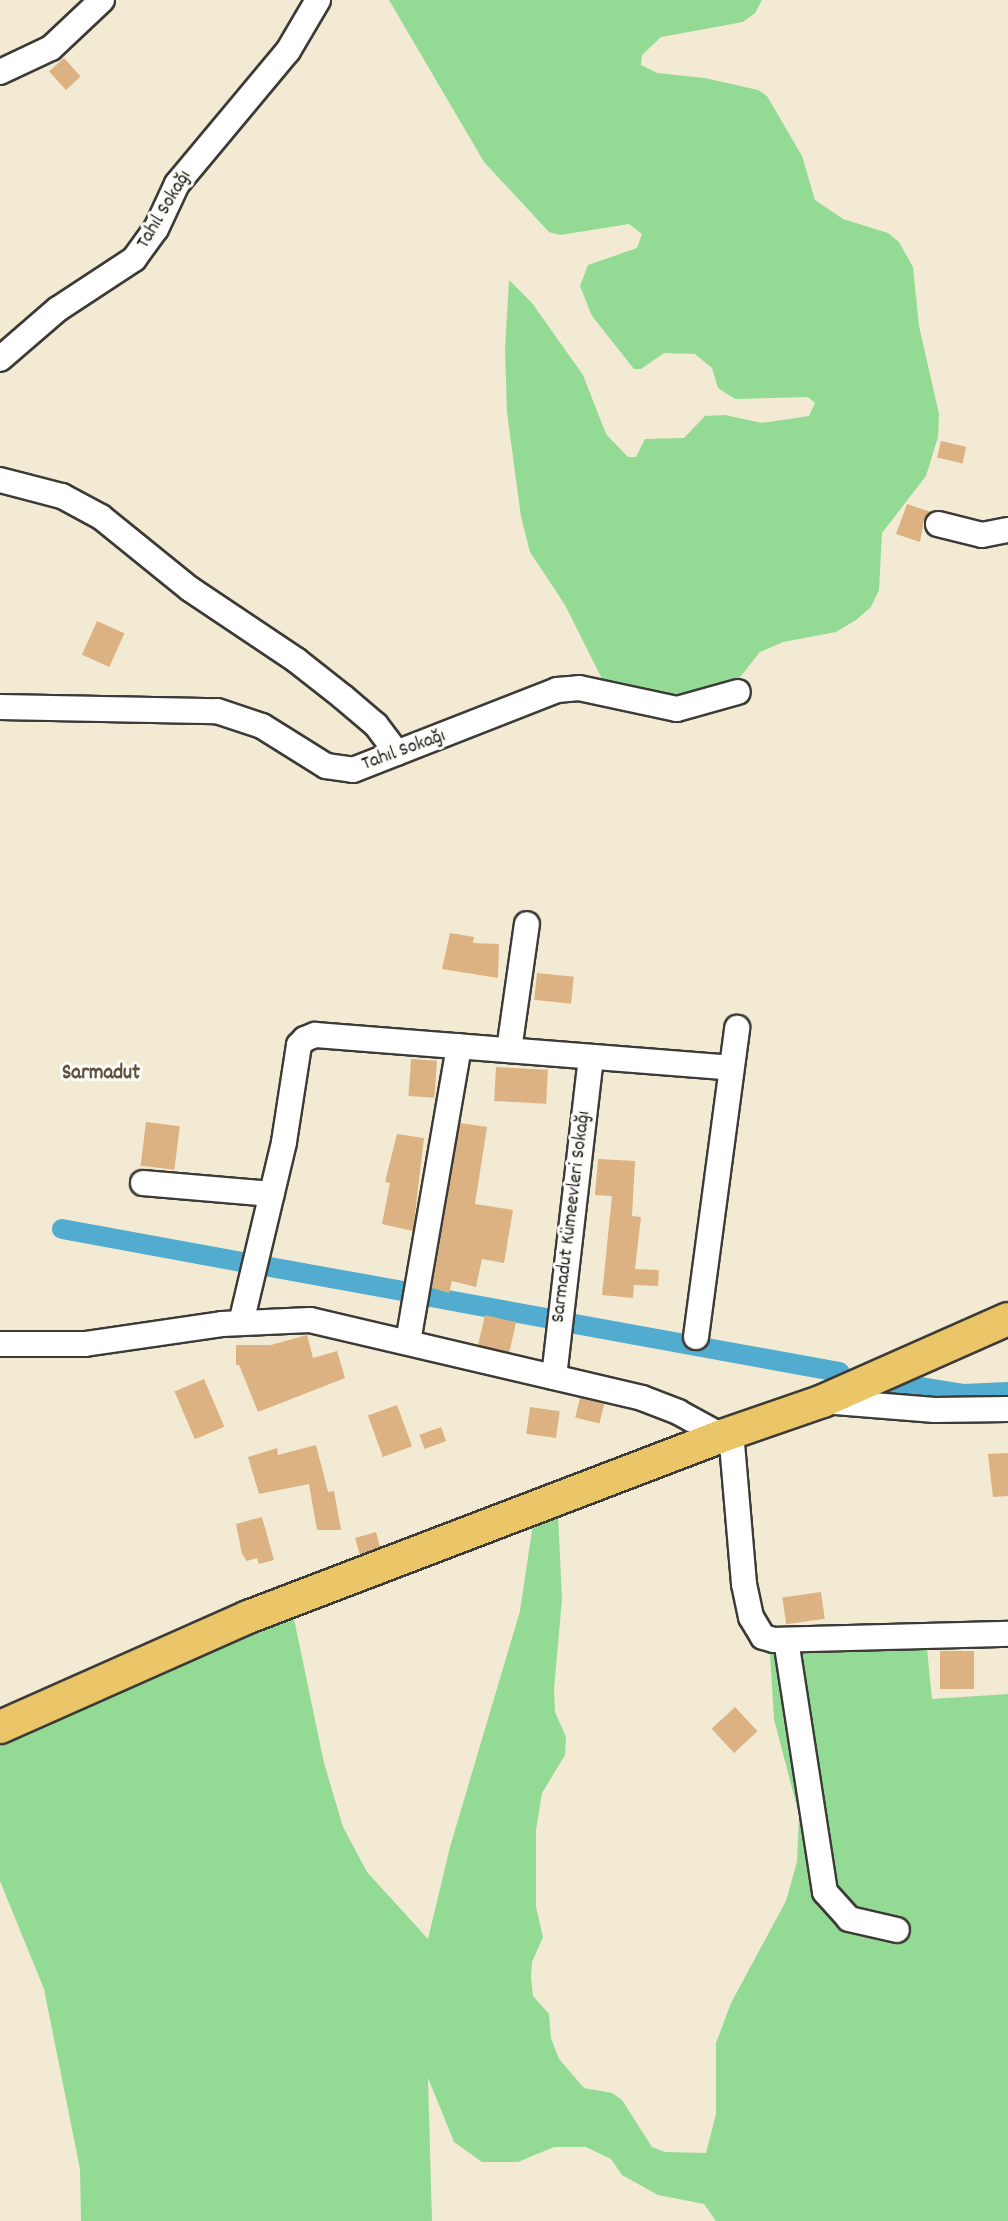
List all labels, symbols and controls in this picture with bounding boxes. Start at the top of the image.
street label: Tahıl Sokağı [132,166,198,254]
street label: Tahıl Sokağı [359,725,449,777]
district label: Sarmadut [62,1061,140,1087]
street label: Sarmadut Kümeevleri Sokağı [547,1110,597,1324]

